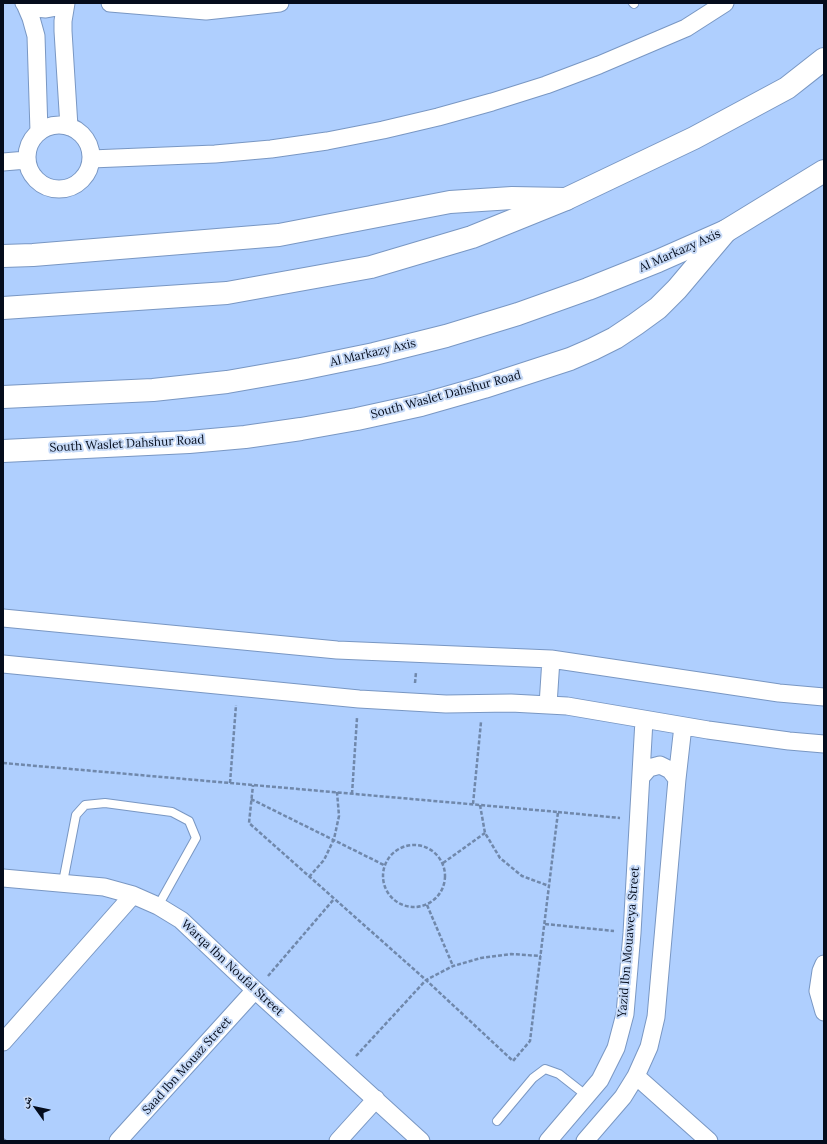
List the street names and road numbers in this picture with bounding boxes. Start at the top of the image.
street label: Al Markazy Axis [637,227,723,275]
street label: Al Markazy Axis [329,336,417,370]
street label: South Waslet Dahshur Road [369,368,523,422]
street label: South Waslet Dahshur Road [49,433,205,455]
street label: Yazid Ibn Mouaweya Street [615,866,643,1018]
street label: Warqa Ibn Noufal Street [178,917,286,1019]
street label: Saad Ibn Mouaz Street [140,1015,234,1117]

